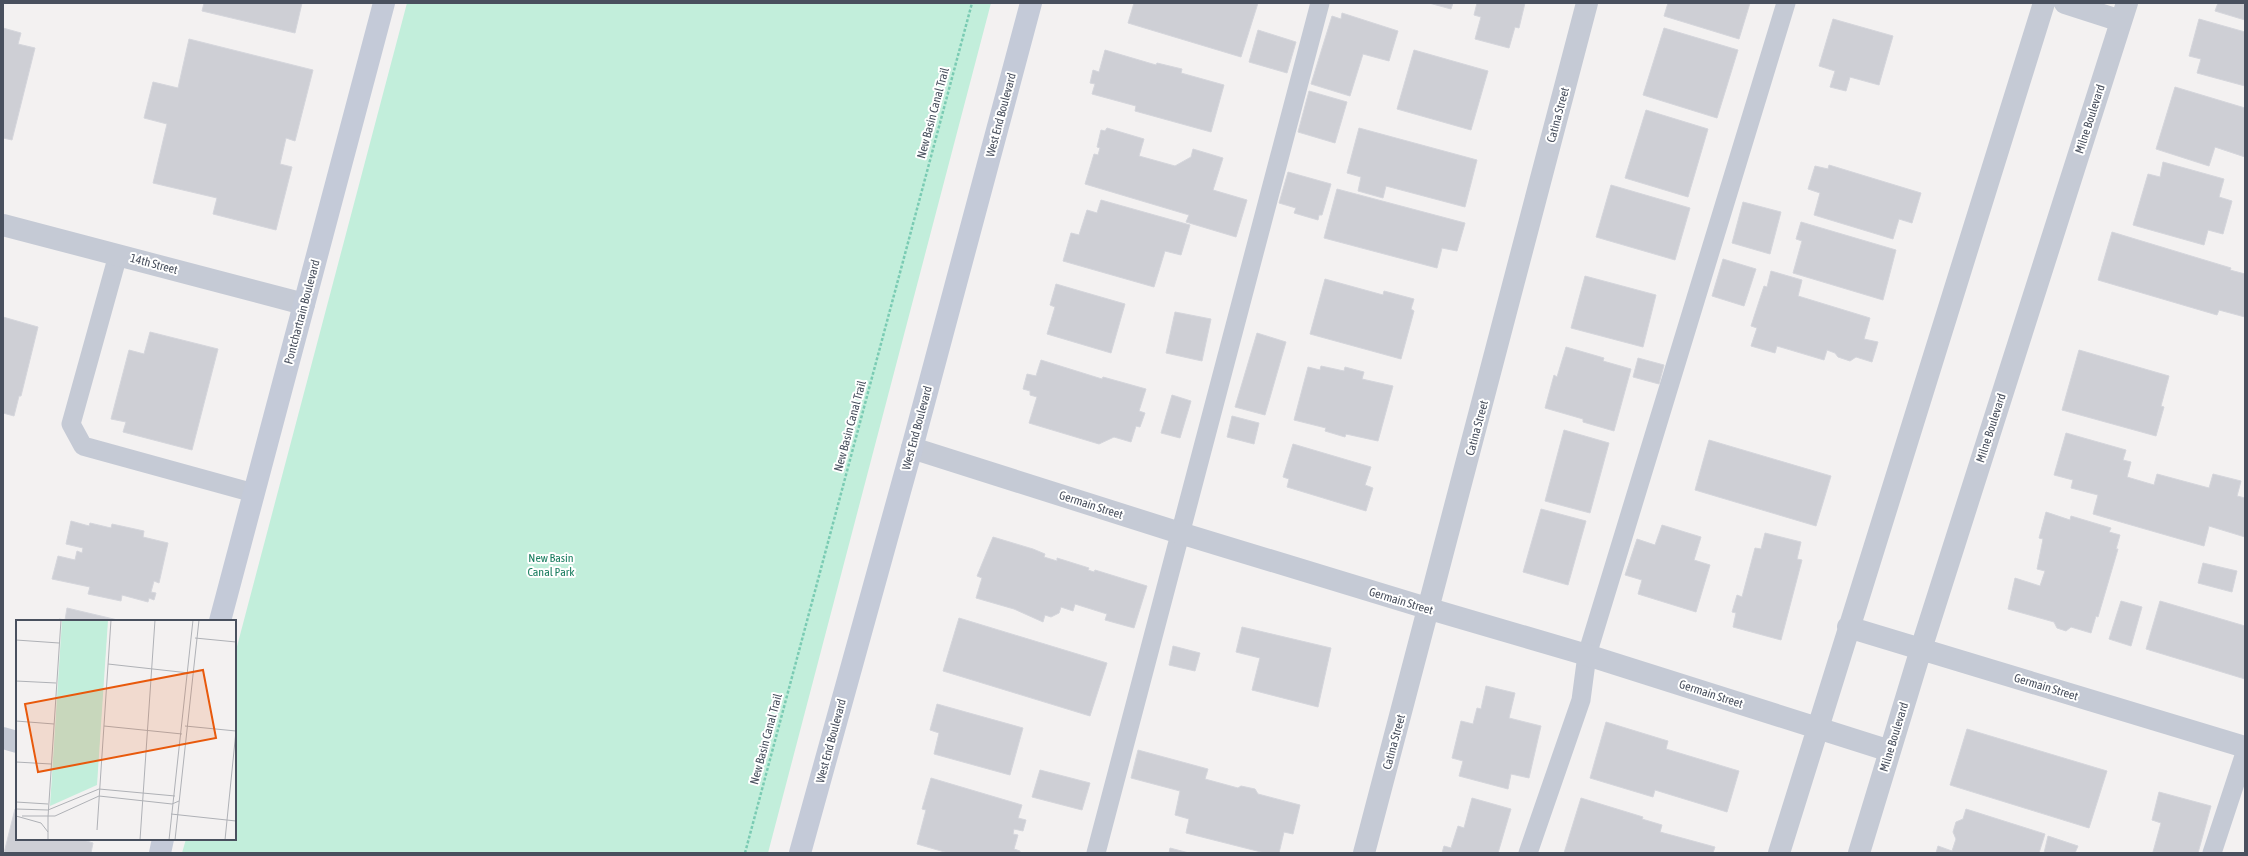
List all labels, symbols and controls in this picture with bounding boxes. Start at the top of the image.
street label: New Basin Canal Trail [914,65,952,160]
street label: West End Boulevard [983,71,1019,159]
street label: Milne Boulevard [2072,83,2108,155]
street label: Catina Street [1544,85,1572,144]
street label: 14th Street [129,251,180,277]
street label: Pontchartrain Boulevard [281,258,323,366]
street label: New Basin Canal Trail [831,378,869,473]
street label: West End Boulevard [899,384,935,472]
street label: Milne Boulevard [1973,392,2009,464]
street label: Catina Street [1463,398,1491,457]
street label: Germain Street [1057,488,1125,522]
park label: New Basin Canal Park [527,551,575,579]
street label: Germain Street [1367,585,1435,618]
inset map [16,620,236,840]
street label: Germain Street [2012,671,2080,704]
street label: Germain Street [1677,677,1745,711]
street label: New Basin Canal Trail [747,691,785,786]
street label: West End Boulevard [813,697,849,785]
street label: Milne Boulevard [1877,701,1911,773]
street label: Catina Street [1380,712,1408,771]

